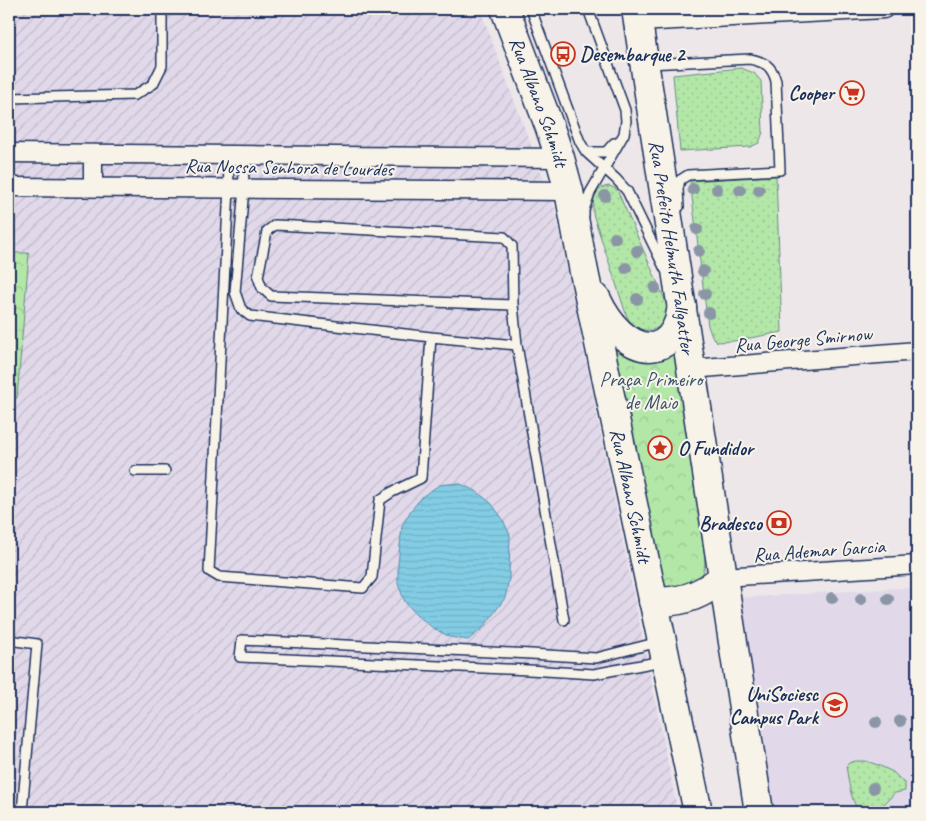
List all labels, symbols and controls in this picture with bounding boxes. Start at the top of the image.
street label: Rua Albano Schmidt [504,33,574,172]
bus stop icon: Desembarque 2 [550,41,576,67]
place label: Desembarque 2 [580,42,686,67]
supermarket icon: Cooper [839,80,865,106]
place label: Cooper [789,81,837,106]
street label: Rua Prefeito Helmuth Fallgatter [643,139,701,358]
street label: Rua Nossa Senhora de Lourdes [185,153,396,182]
street label: Rua George Smirnow [733,321,874,358]
park label: Praça Primeiro de Maio [600,367,704,415]
street label: Rua Albano Schmidt [604,426,658,568]
place icon: O Fundidor [647,435,673,461]
place label: O Fundidor [678,436,756,461]
bank icon: Bradesco [766,510,792,536]
place label: Bradesco [699,511,764,536]
street label: Rua Ademar Garcia [752,533,887,568]
place label: UniSociesc Campus Park [730,682,820,730]
school or university icon: UniSociesc Campus Park [822,692,848,718]

